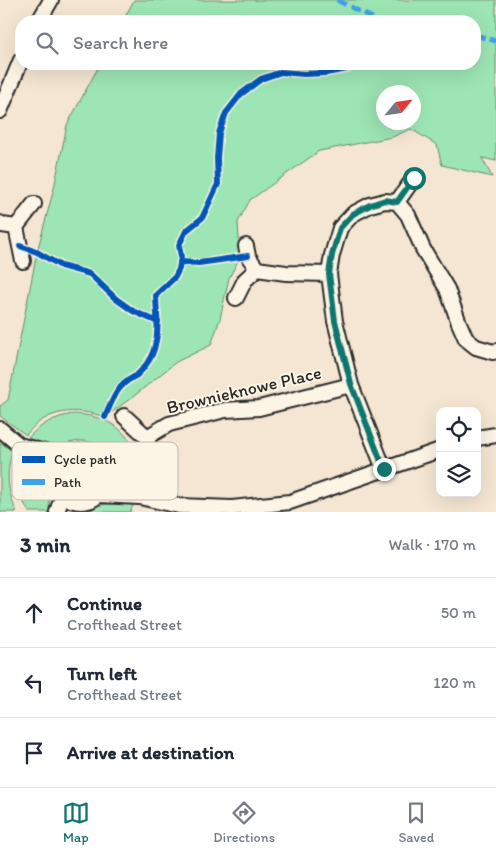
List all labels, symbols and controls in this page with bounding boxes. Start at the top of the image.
search box [15,15,481,70]
icon: search [33,29,61,57]
text: Search here [73,31,168,54]
north arrow [376,85,421,130]
route start [403,167,426,190]
street label: Brownieknowe Place [164,361,324,419]
map controls [436,407,481,497]
button: locate [436,407,481,452]
legend [12,442,178,500]
text: Cycle path [54,451,117,468]
button: layers [436,452,481,497]
route end [373,458,396,481]
text: Path [54,474,81,491]
text: 3 min [20,532,70,557]
text: Walk · 170 m [389,535,476,554]
text: Continue [67,592,142,615]
icon: ahead [20,599,48,627]
text: 50 m [441,603,476,622]
text: Crofthead Street [67,615,182,634]
text: Turn left [67,662,137,685]
icon: left [20,669,48,697]
text: 120 m [433,673,476,692]
text: Crofthead Street [67,685,182,704]
icon: arrive [20,739,48,767]
text: Arrive at destination [67,741,234,764]
tab: Map [62,799,90,846]
tab: Directions [213,799,275,846]
tab: Saved [398,799,434,846]

